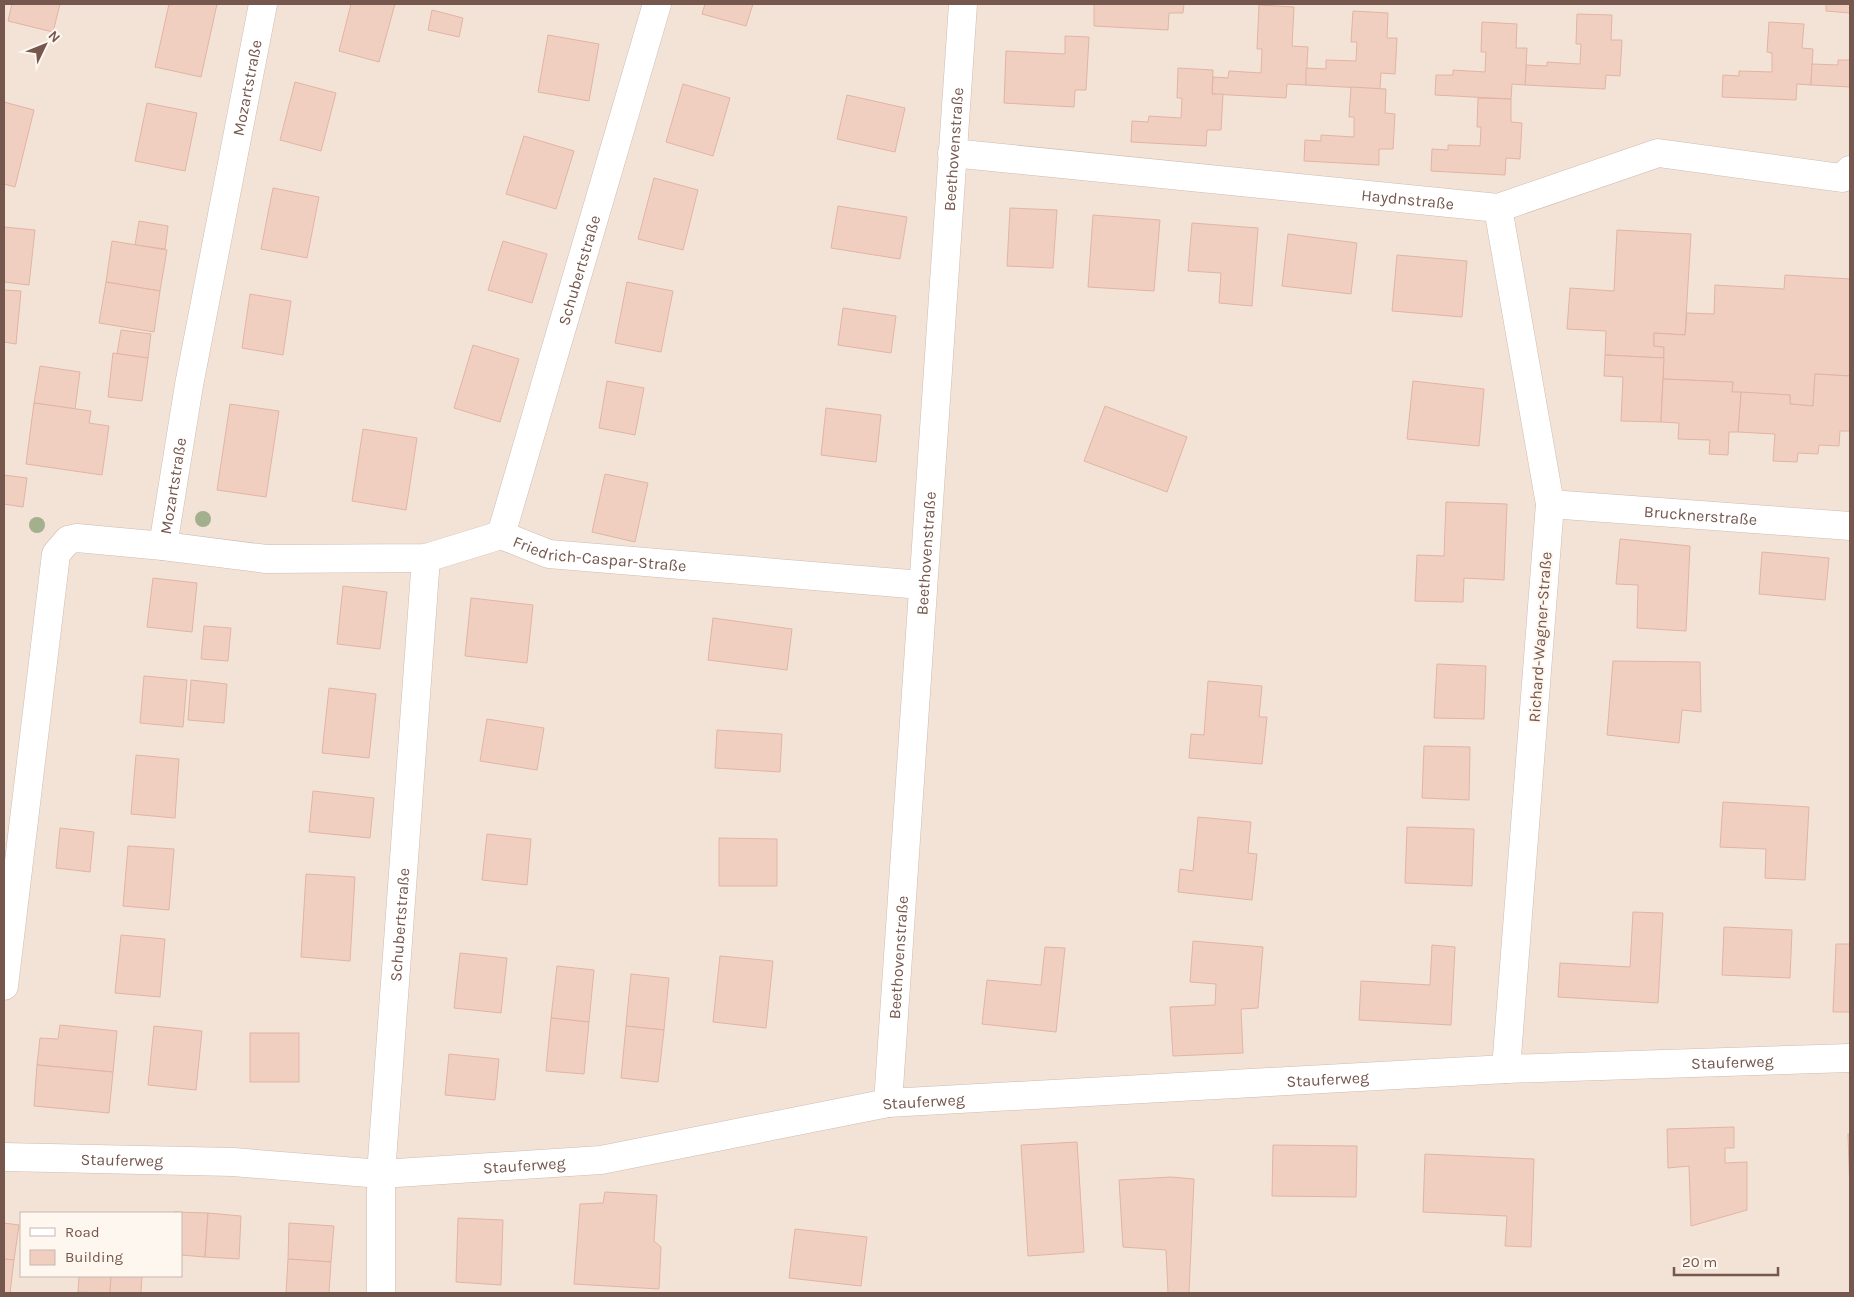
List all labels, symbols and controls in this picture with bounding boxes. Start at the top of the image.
north arrow [20,20,70,70]
text: N [44,27,64,46]
street label: Mozartstraße [228,38,265,138]
street label: Beethovenstraße [939,87,967,212]
street label: Haydnstraße [1360,185,1455,213]
street label: Schubertstraße [554,213,604,328]
street label: Mozartstraße [156,436,190,536]
street label: Beethovenstraße [912,491,939,616]
street label: Brucknerstraße [1643,501,1758,529]
street label: Friedrich-Caspar-Straße [510,531,687,575]
street label: Richard-Wagner-Straße [1525,551,1555,723]
street label: Schubertstraße [386,867,413,982]
street label: Beethovenstraße [884,895,912,1020]
street label: Stauferweg [1691,1051,1774,1073]
street label: Stauferweg [1286,1067,1369,1091]
street label: Stauferweg [880,1089,965,1113]
street label: Stauferweg [80,1149,163,1170]
street label: Stauferweg [482,1153,566,1177]
legend [20,1212,182,1277]
text: Road [65,1223,100,1241]
scale bar [1674,1244,1778,1276]
text: Building [65,1248,123,1266]
text: 20 m [1682,1253,1717,1271]

